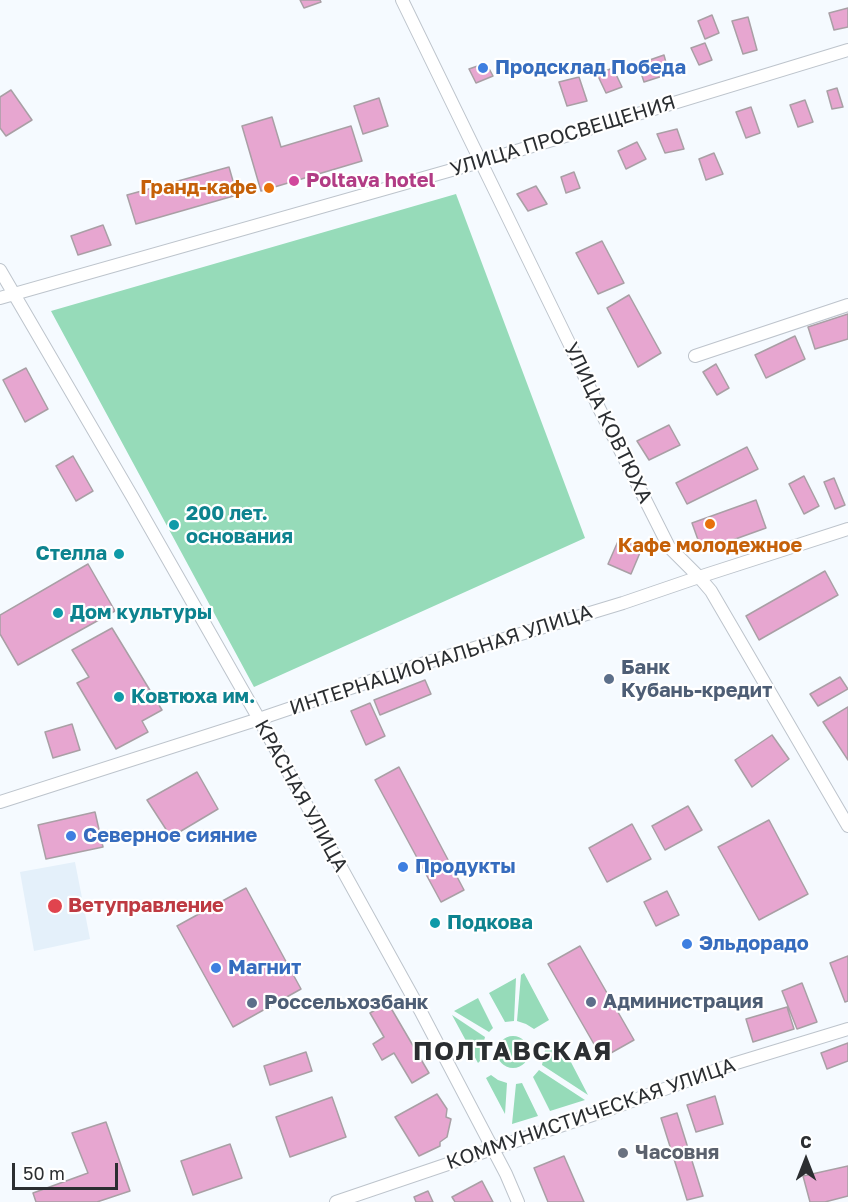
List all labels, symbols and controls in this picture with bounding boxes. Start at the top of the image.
place label: Продсклад Победа [495,56,686,80]
marker: Продсклад Победа [476,61,490,75]
street label: УЛИЦА ПРОСВЕЩЕНИЯ [447,90,679,182]
place label: Poltava hotel [306,169,435,193]
marker: Poltava hotel [287,174,301,188]
place label: Гранд-кафе [140,176,257,200]
marker: Гранд-кафе [262,181,276,195]
street label: УЛИЦА КОВТЮХА [559,339,657,507]
place label: 200 лет. основания [186,502,293,549]
marker: Кафе молодежное [703,517,717,531]
marker: 200 лет. основания [167,518,181,532]
place label: Кафе молодежное [618,534,802,558]
place label: Стелла [36,542,107,566]
marker: Стелла [112,547,126,561]
street label: ИНТЕРНАЦИОНАЛЬНАЯ УЛИЦА [287,600,595,720]
place label: Дом культуры [70,601,212,625]
marker: Дом культуры [51,606,65,620]
place label: Банк Кубань-кредит [621,656,772,703]
marker: Банк Кубань-кредит [602,672,616,686]
place label: Ковтюха им. [131,685,255,709]
marker: Ковтюха им. [112,690,126,704]
street label: КРАСНАЯ УЛИЦА [249,716,353,876]
place label: Северное сияние [83,824,257,848]
marker: Северное сияние [64,829,78,843]
place label: Продукты [415,855,516,879]
marker: Продукты [396,860,410,874]
place label: Ветуправление [68,894,224,918]
marker: Ветуправление [46,897,64,915]
place label: Подкова [447,911,533,935]
marker: Подкова [428,916,442,930]
place label: Эльдорадо [699,932,809,956]
marker: Эльдорадо [680,937,694,951]
place label: Магнит [228,956,301,980]
marker: Магнит [209,961,223,975]
place label: Администрация [603,990,763,1014]
place label: Россельхозбанк [264,991,428,1015]
marker: Администрация [584,995,598,1009]
marker: Россельхозбанк [245,996,259,1010]
district label: ПОЛТАВСКАЯ [413,1036,613,1068]
street label: КОММУНИСТИЧЕСКАЯ УЛИЦА [443,1053,739,1175]
north arrow [776,1130,836,1190]
text: С [800,1132,812,1152]
place label: Часовня [635,1141,719,1165]
marker: Часовня [616,1146,630,1160]
scale bar [15,1151,122,1189]
text: 50 m [23,1162,65,1184]

